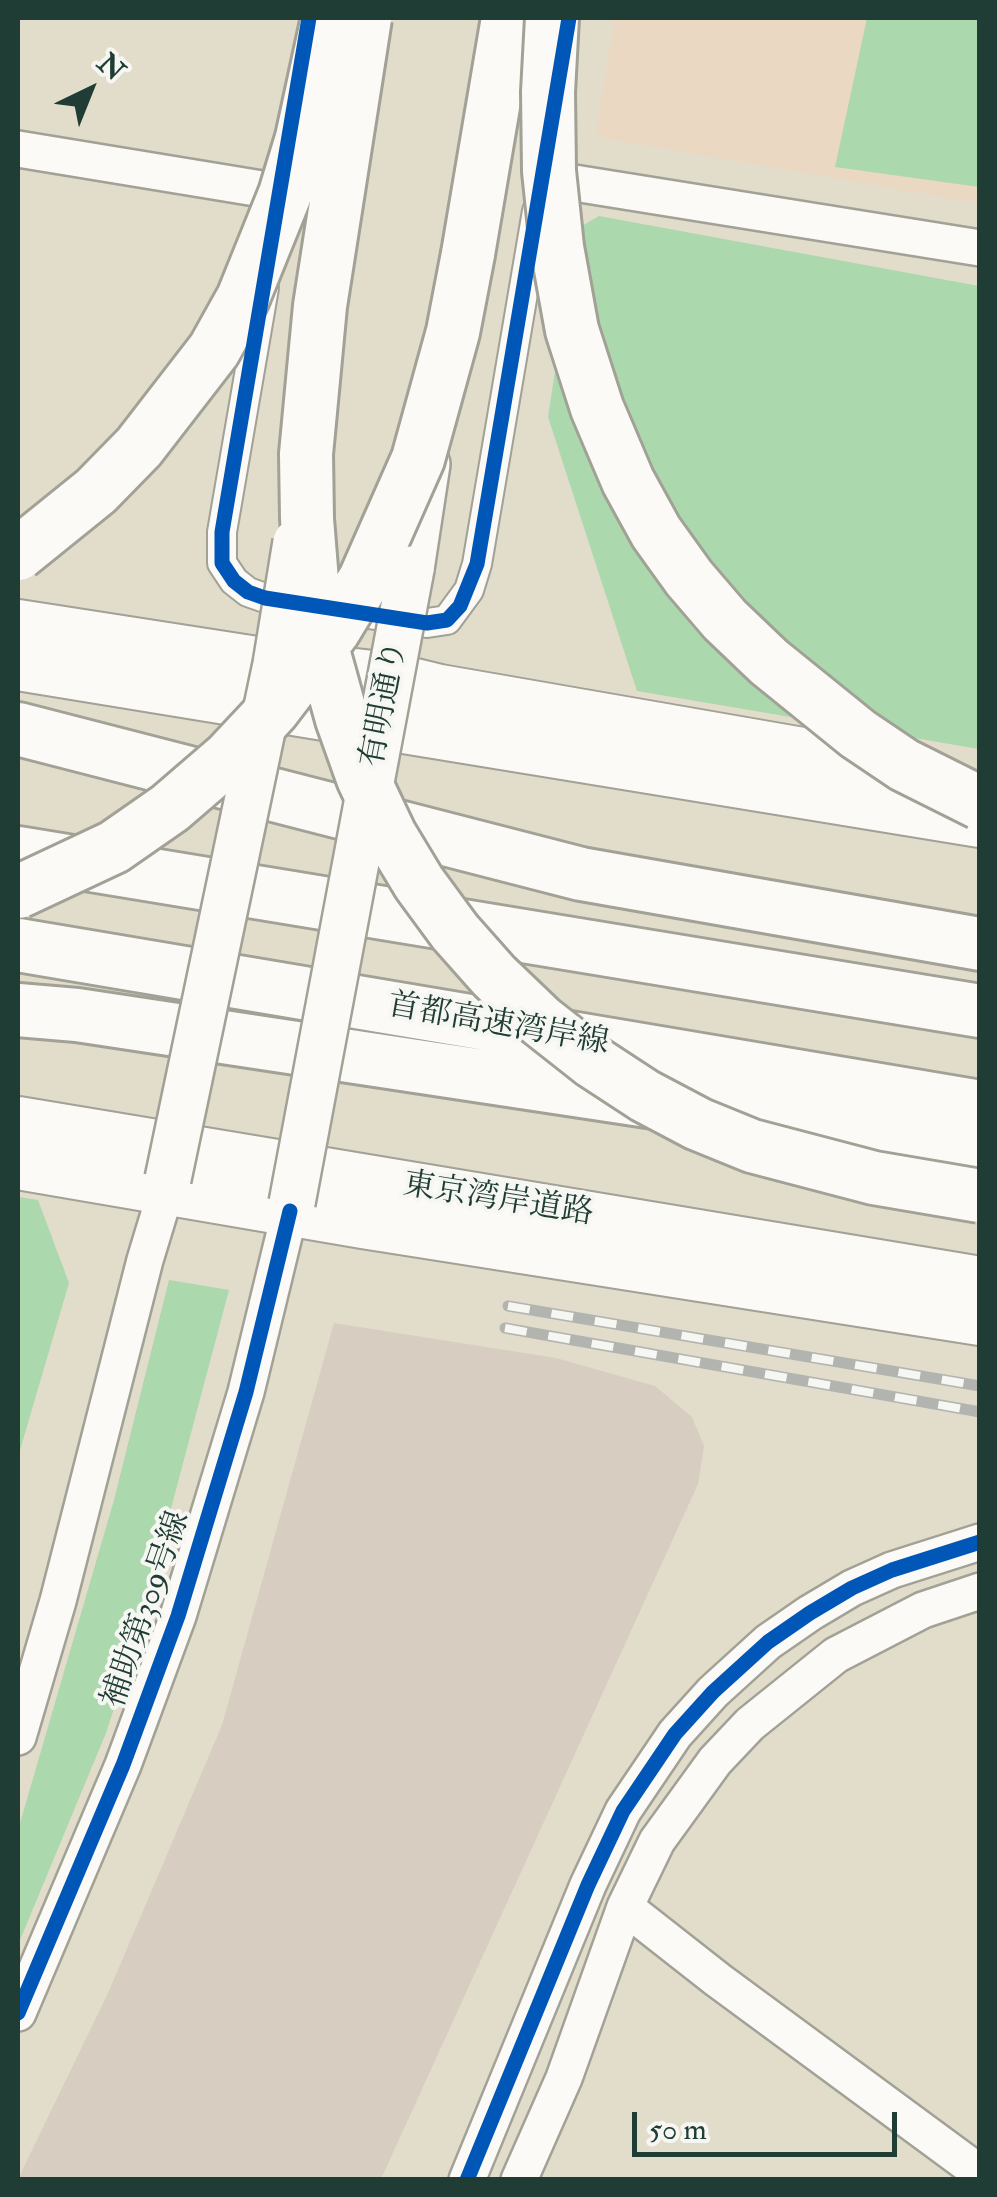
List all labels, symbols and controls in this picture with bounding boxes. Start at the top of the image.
north arrow [40,40,140,140]
text: N [90,46,132,89]
street label: 有明通り [355,638,417,770]
street label: 首都高速湾岸線 [384,988,612,1064]
street label: 東京湾岸道路 [400,1167,596,1235]
street label: 補助第309号線 [96,1507,200,1713]
scale bar [637,2092,902,2154]
text: 50 m [649,2111,707,2148]

